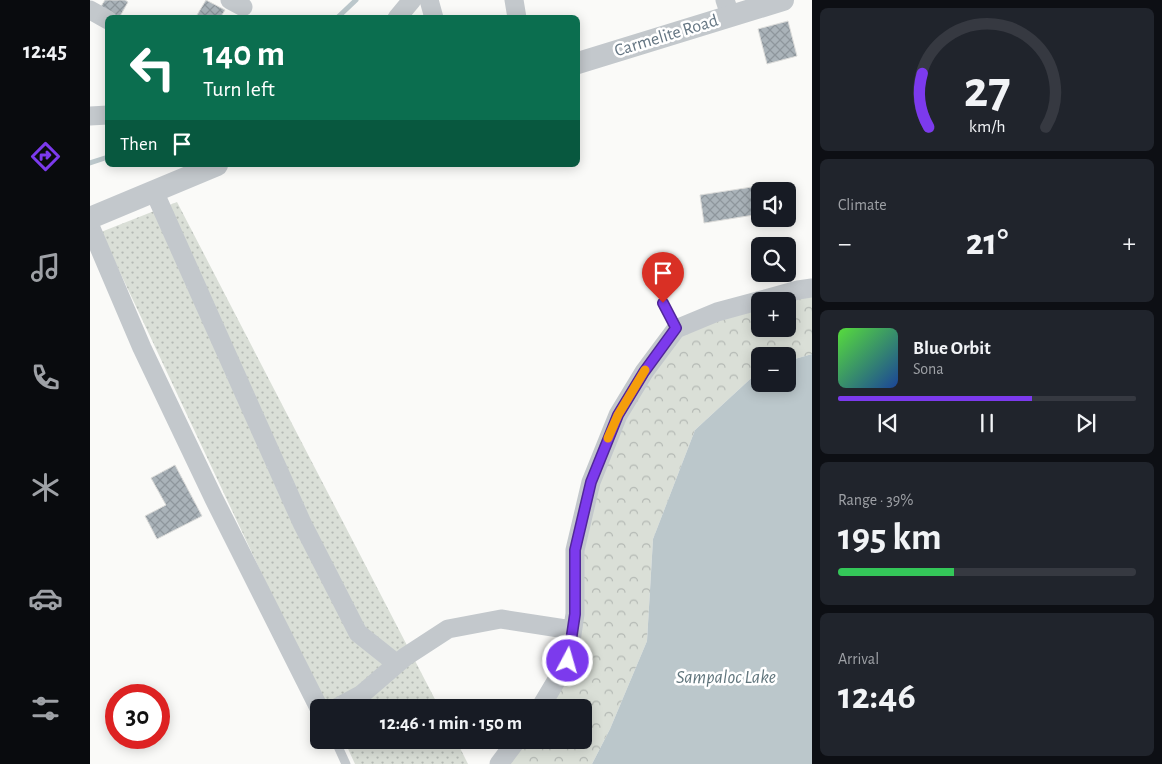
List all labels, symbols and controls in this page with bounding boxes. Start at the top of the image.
street label: Carmelite Road [612,12,720,60]
icon: left [120,35,185,100]
text: 140 m [203,37,285,72]
text: 12:45 [23,40,67,62]
text: 27 [964,64,1010,116]
text: Turn left [203,78,275,100]
text: km/h [969,118,1005,136]
icon: arrive [168,130,196,158]
text: Then [120,135,158,154]
icon: directions [28,139,63,174]
map controls [751,182,796,392]
button: sound [751,182,796,227]
text: Climate [838,197,887,213]
text: 21° [966,224,1008,262]
text: − [838,230,851,258]
text: + [1123,230,1136,258]
button: search [751,237,796,282]
icon: music [28,250,63,285]
pin [642,252,684,303]
icon: arrive [649,259,677,287]
button: + [751,292,796,337]
text: Blue Orbit [913,339,991,358]
button: − [751,347,796,392]
icon: phone [28,360,63,395]
text: Sona [913,361,944,377]
icon: previous [874,409,902,437]
icon: pause [973,409,1001,437]
icon: next [1072,409,1100,437]
icon: climate [28,470,63,505]
text: Range · 39% [838,492,913,508]
text: 195 km [838,519,942,557]
icon: car [28,581,63,616]
position arrow [541,634,593,686]
text: Arrival [838,651,879,667]
water label: Sampaloc Lake [676,668,776,687]
text: 12:46 [838,678,916,716]
speed limit sign: 30 [105,684,170,749]
icon: filters [28,691,63,726]
text: 12:46 · 1 min · 150 m [380,714,522,733]

